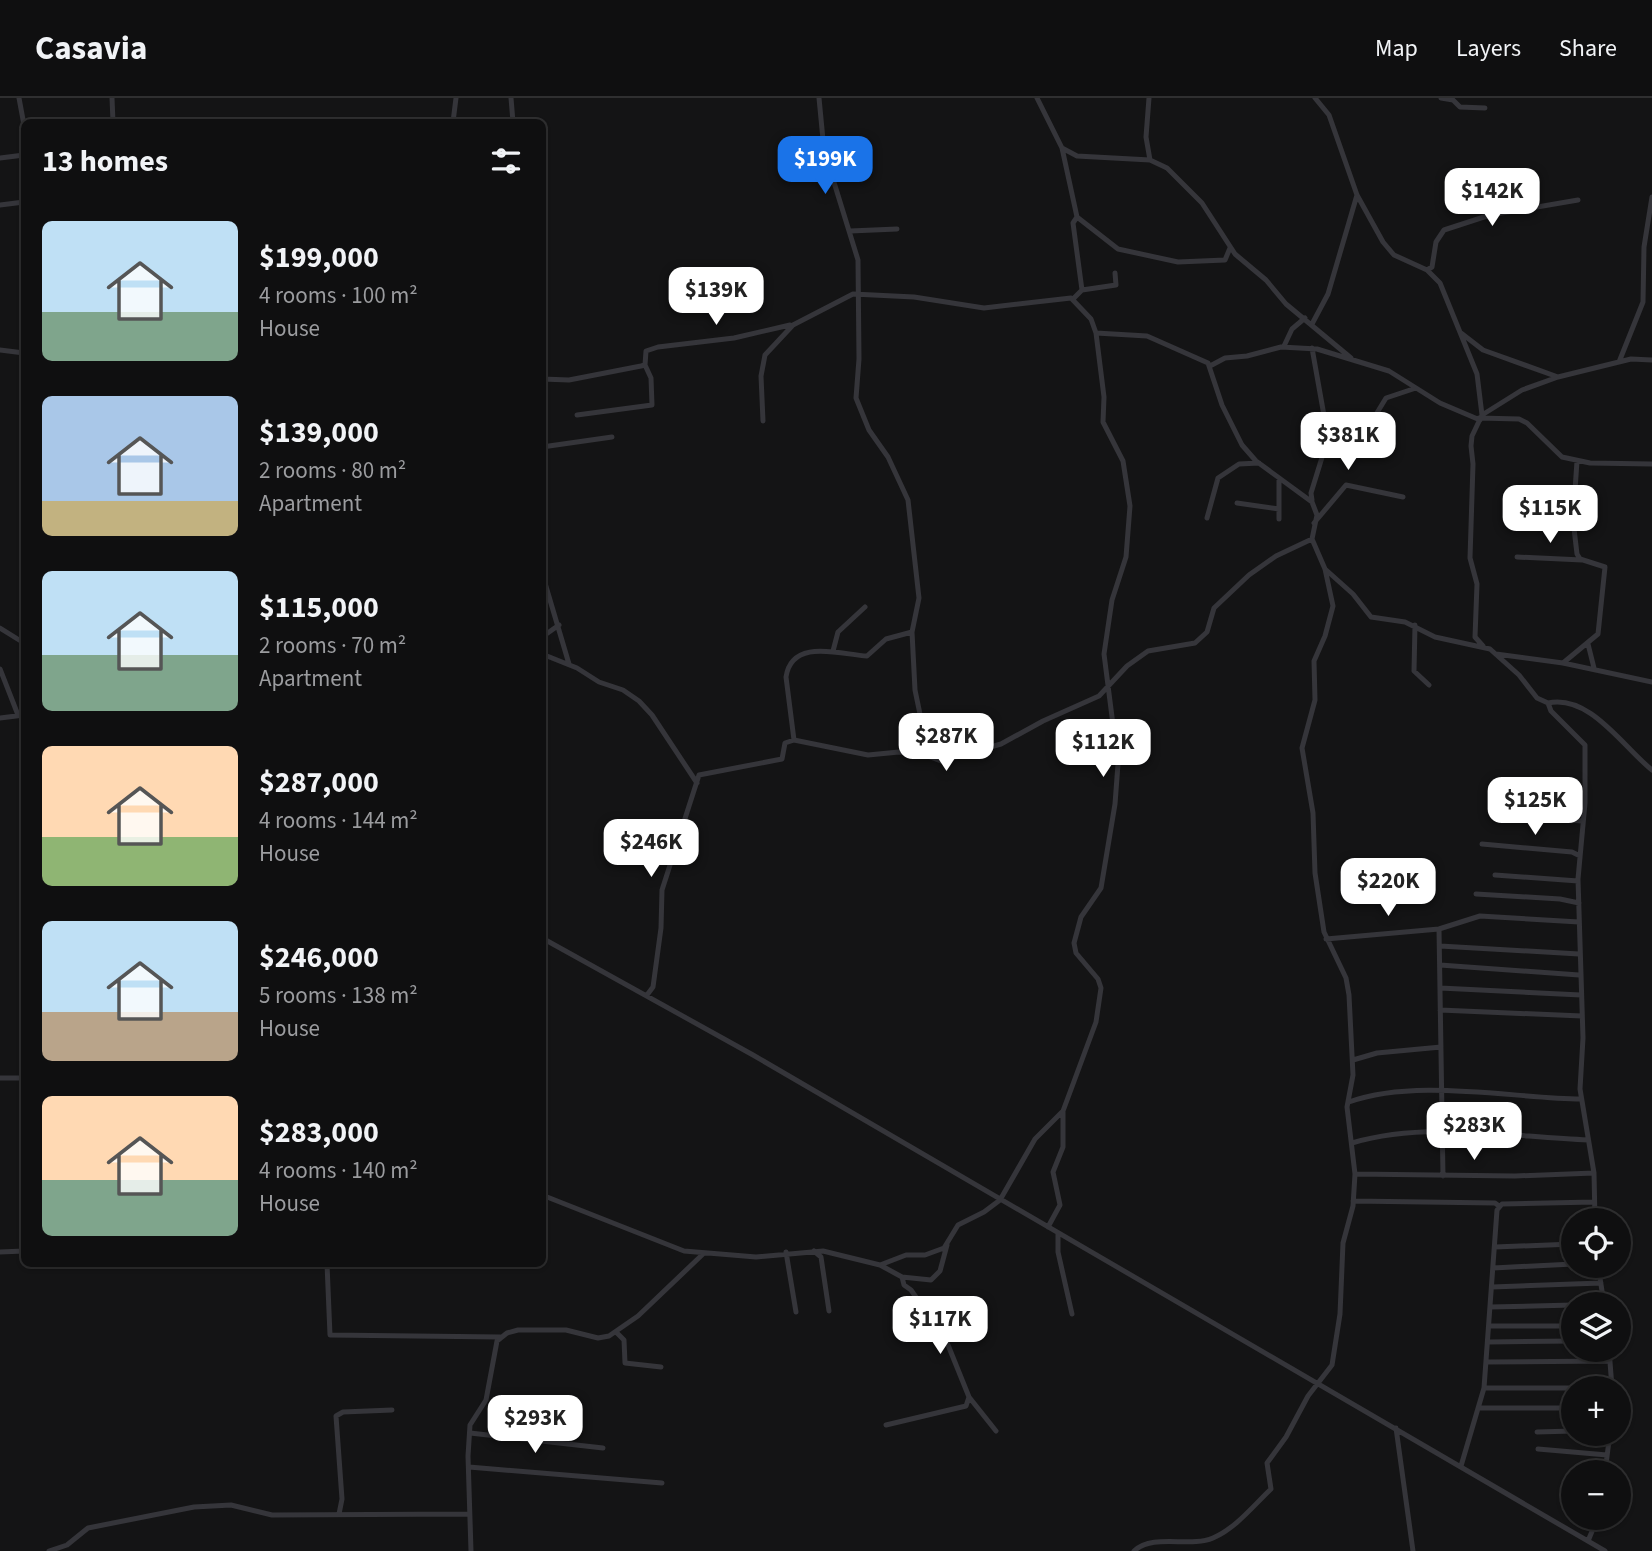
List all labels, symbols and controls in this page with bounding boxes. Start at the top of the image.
text: Casavia [35,25,147,72]
text: Map [1375,31,1418,66]
text: Layers [1456,31,1521,66]
text: Share [1559,31,1617,66]
pin: $199K [776,136,874,196]
text: 13 homes [42,140,168,183]
icon: filters [487,142,525,180]
text: $199K [794,142,856,175]
pin: $142K [1443,169,1541,228]
text: $142K [1461,174,1523,207]
text: $199,000 [259,236,379,279]
icon: home [98,249,182,333]
pin: $139K [667,268,765,327]
text: $139K [685,273,747,306]
text: 4 rooms · 100 m² [259,279,418,312]
text: House [259,312,320,345]
text: $139,000 [259,411,379,454]
pin: $381K [1299,412,1397,472]
text: $381K [1317,418,1379,451]
icon: home [98,424,182,508]
text: 2 rooms · 80 m² [259,454,406,487]
pin: $115K [1501,486,1599,545]
text: Apartment [259,487,362,520]
text: $115K [1519,491,1581,524]
text: $115,000 [259,586,379,629]
icon: home [98,599,182,683]
text: 2 rooms · 70 m² [259,629,406,662]
text: Apartment [259,662,362,695]
pin: $287K [897,714,995,773]
text: $287K [915,719,977,752]
pin: $112K [1054,720,1152,779]
text: $112K [1072,725,1134,758]
text: $287,000 [259,761,379,804]
icon: home [98,774,182,858]
pin: $125K [1486,778,1584,837]
text: $125K [1504,783,1566,816]
text: 4 rooms · 144 m² [259,804,418,837]
pin: $246K [602,820,700,879]
text: $246K [620,825,682,858]
text: House [259,837,320,870]
pin: $220K [1339,858,1437,918]
text: $220K [1357,864,1419,897]
text: $246,000 [259,936,379,979]
icon: home [98,949,182,1033]
text: 5 rooms · 138 m² [259,979,418,1012]
text: House [259,1012,320,1045]
pin: $283K [1425,1102,1523,1162]
text: $283K [1443,1108,1505,1141]
text: $283,000 [259,1111,379,1154]
icon: home [98,1124,182,1208]
text: 4 rooms · 140 m² [259,1154,418,1187]
text: House [259,1187,320,1220]
map controls [1561,1208,1631,1530]
button: locate [1561,1208,1631,1278]
button: layers [1561,1292,1631,1362]
pin: $117K [891,1296,989,1356]
text: $117K [909,1302,971,1335]
button: + [1561,1376,1631,1446]
pin: $293K [486,1396,584,1455]
text: $293K [504,1401,566,1434]
button: − [1561,1460,1631,1530]

